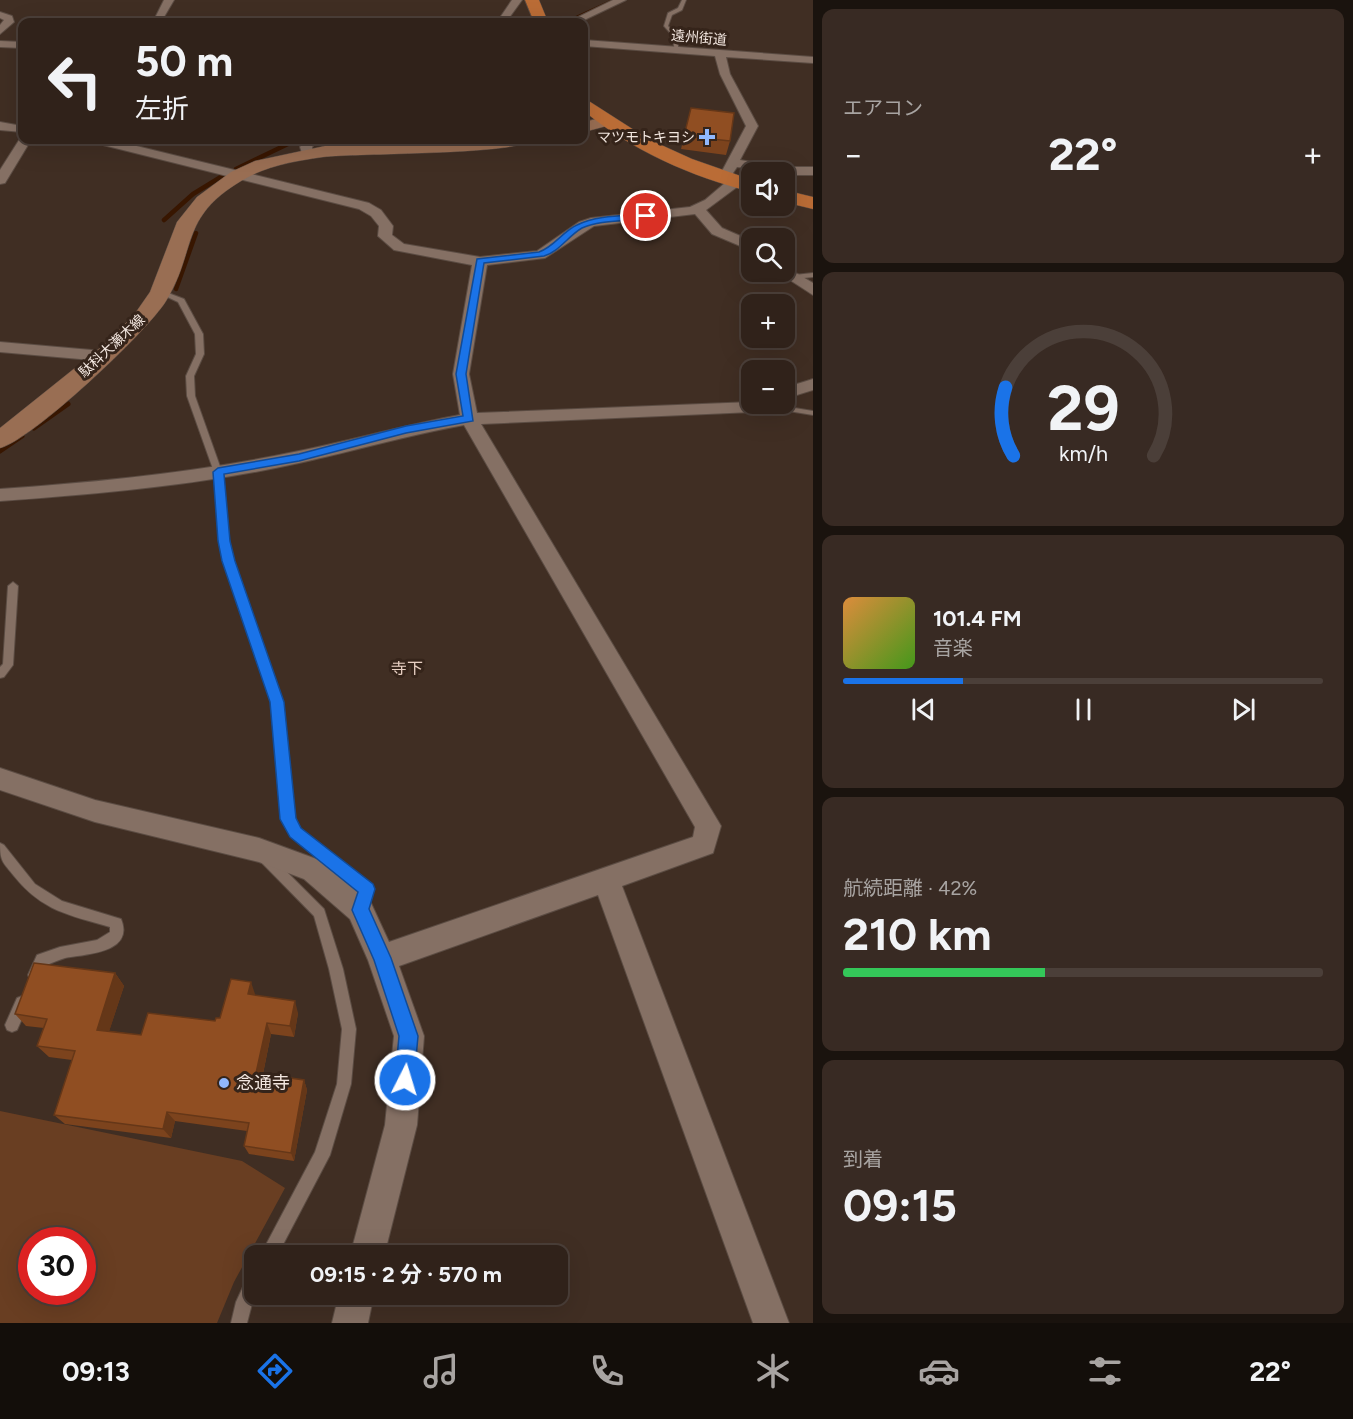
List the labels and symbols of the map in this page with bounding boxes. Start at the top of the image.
street label: 遠州街道 [670,27,728,49]
place label: マツモトキヨシ [597,129,695,146]
marker: マツモトキヨシ [700,130,714,144]
pin [620,190,671,241]
street label: 駄科大瀬木線 [75,311,149,381]
district label: 寺下 [391,659,423,678]
position arrow [373,1048,437,1112]
place label: 念通寺 [236,1072,290,1094]
marker: 念通寺 [217,1076,231,1090]
speed limit sign: 30 [18,1227,96,1305]

